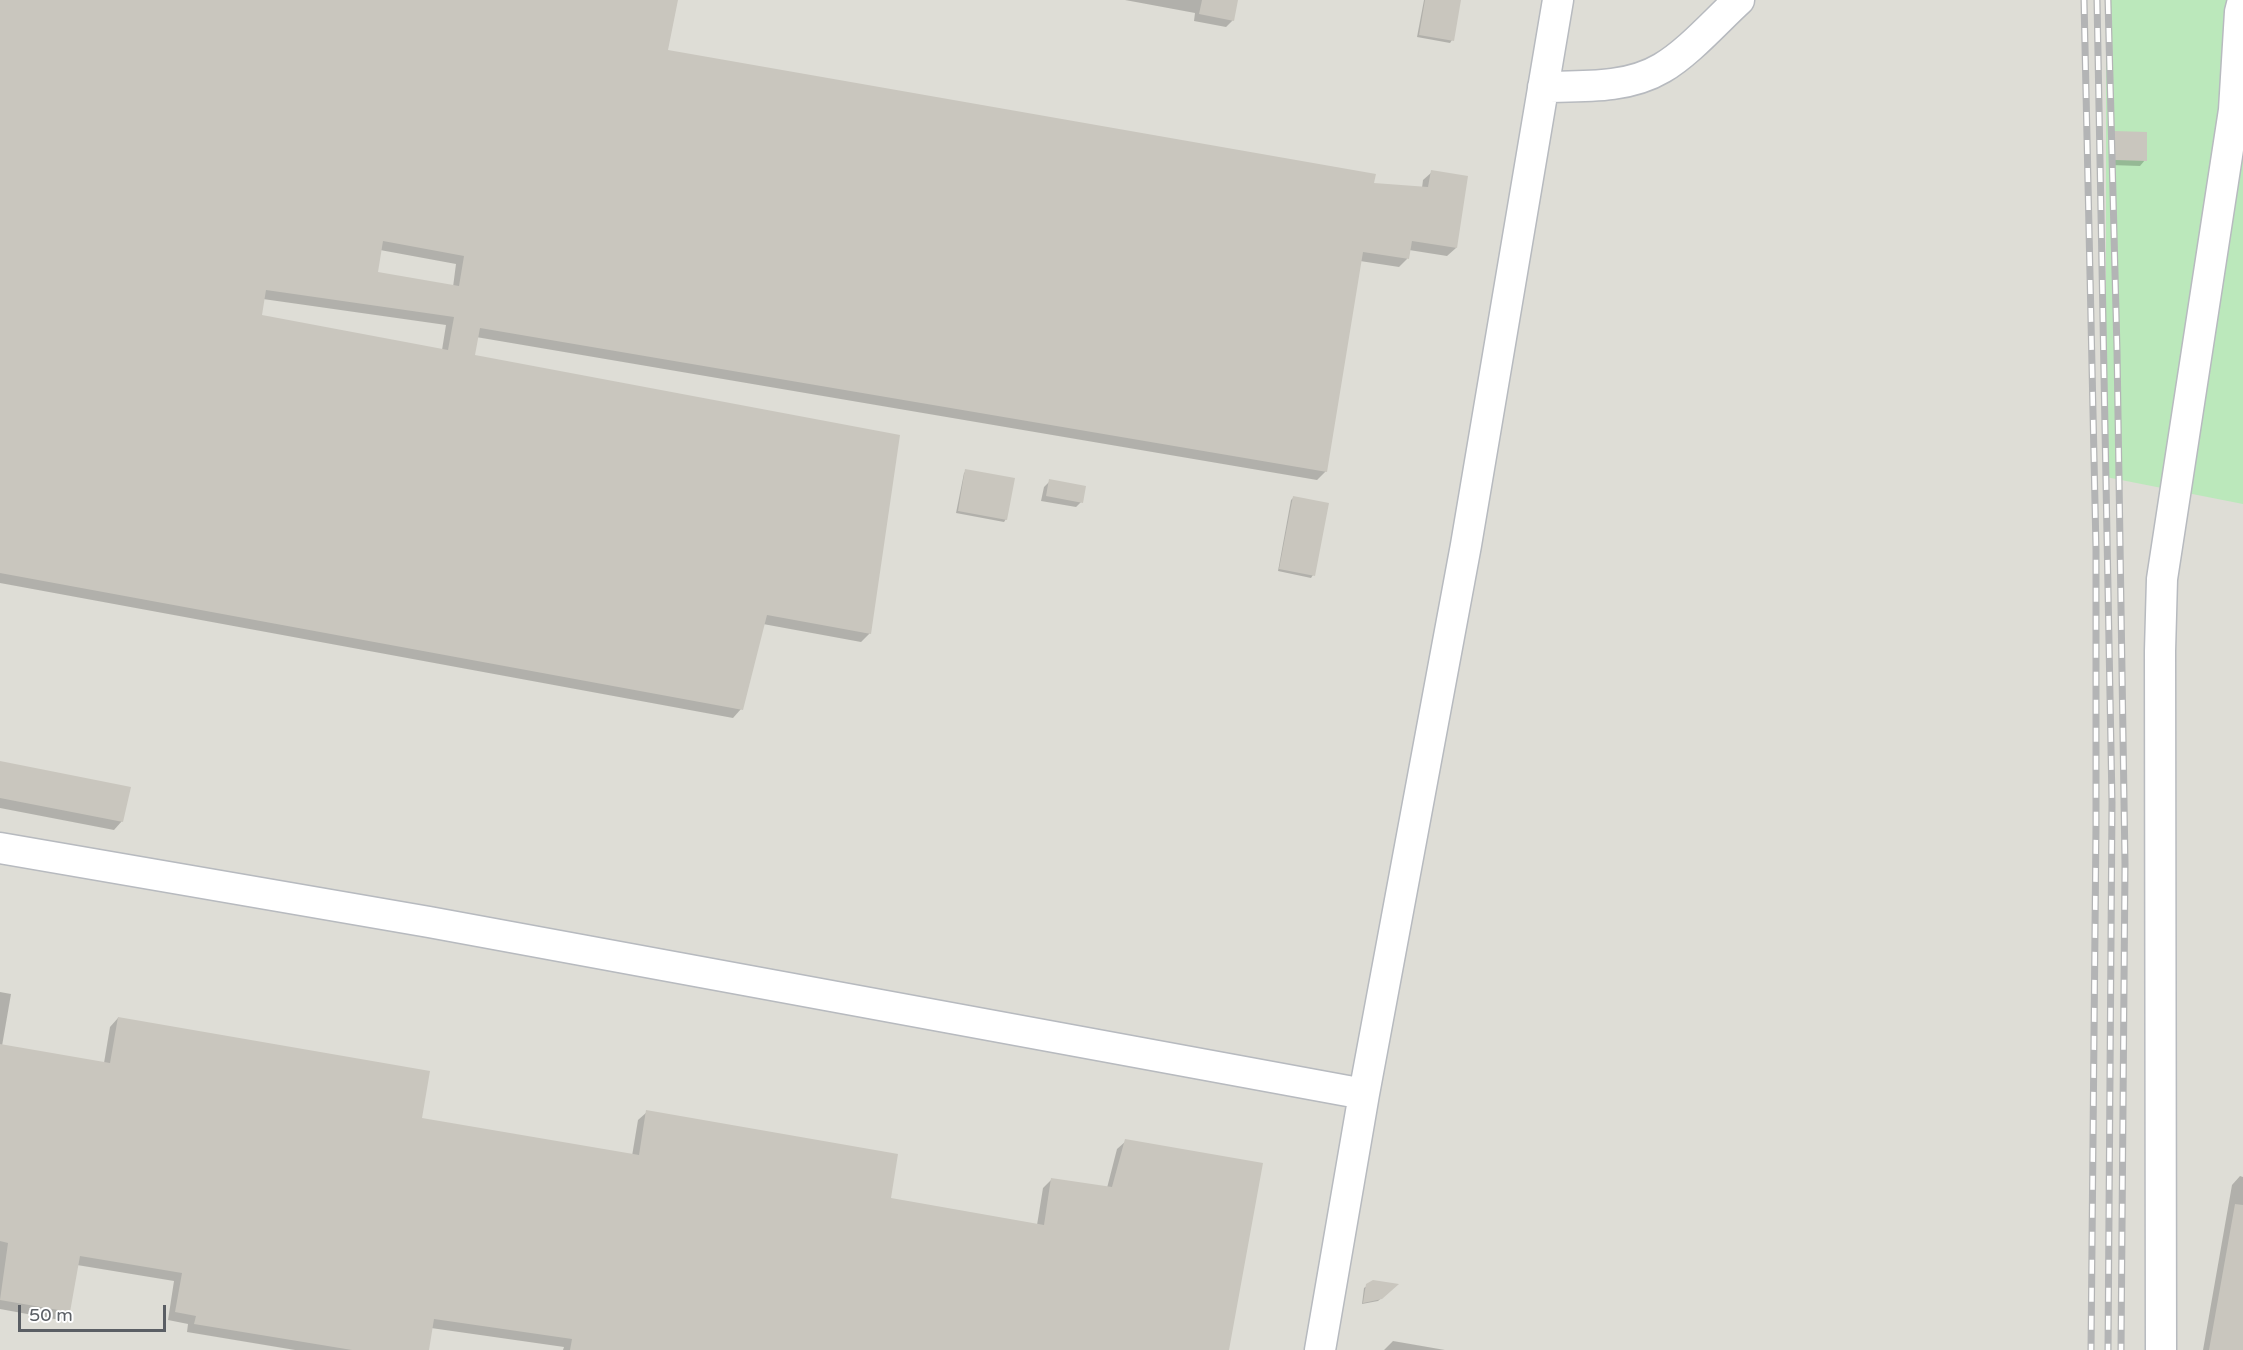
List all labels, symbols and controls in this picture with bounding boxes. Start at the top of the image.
scale bar [21,1293,170,1331]
text: 50 m [29,1304,73,1326]

